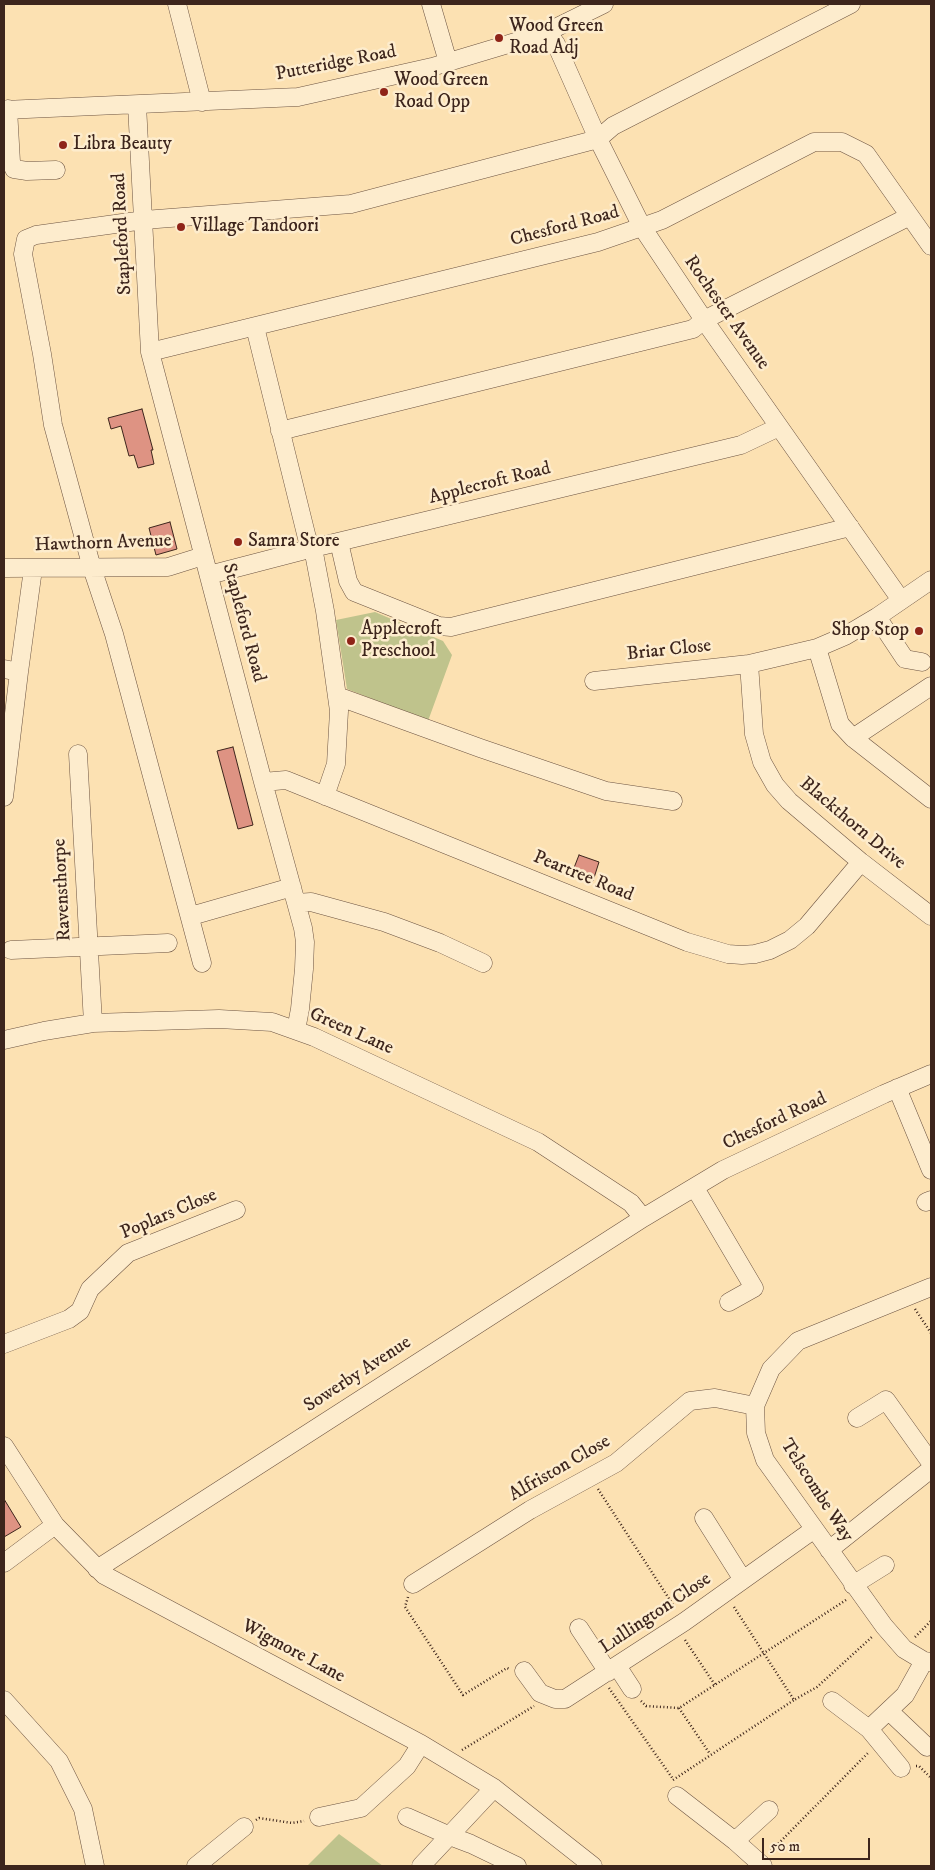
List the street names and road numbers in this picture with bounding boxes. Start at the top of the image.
street label: Putteridge Road [274,41,398,87]
street label: Stapleford Road [108,172,138,296]
street label: Chesford Road [508,202,622,252]
street label: Rochester Avenue [678,252,774,374]
street label: Applecroft Road [427,458,553,510]
street label: Hawthorn Avenue [34,530,172,558]
street label: Stapleford Road [216,561,270,685]
street label: Briar Close [626,635,712,667]
street label: Blackthorn Drive [794,773,910,875]
street label: Ravensthorpe [49,838,77,942]
street label: Peartree Road [530,847,636,907]
street label: Green Lane [305,1003,397,1061]
street label: Chesford Road [720,1088,830,1156]
street label: Poplars Close [117,1185,221,1245]
street label: Sowerby Avenue [300,1332,416,1418]
street label: Alfriston Close [505,1431,615,1507]
street label: Telscombe Way [774,1435,858,1547]
street label: Lullington Close [596,1568,716,1660]
street label: Wigmore Lane [238,1615,348,1689]

